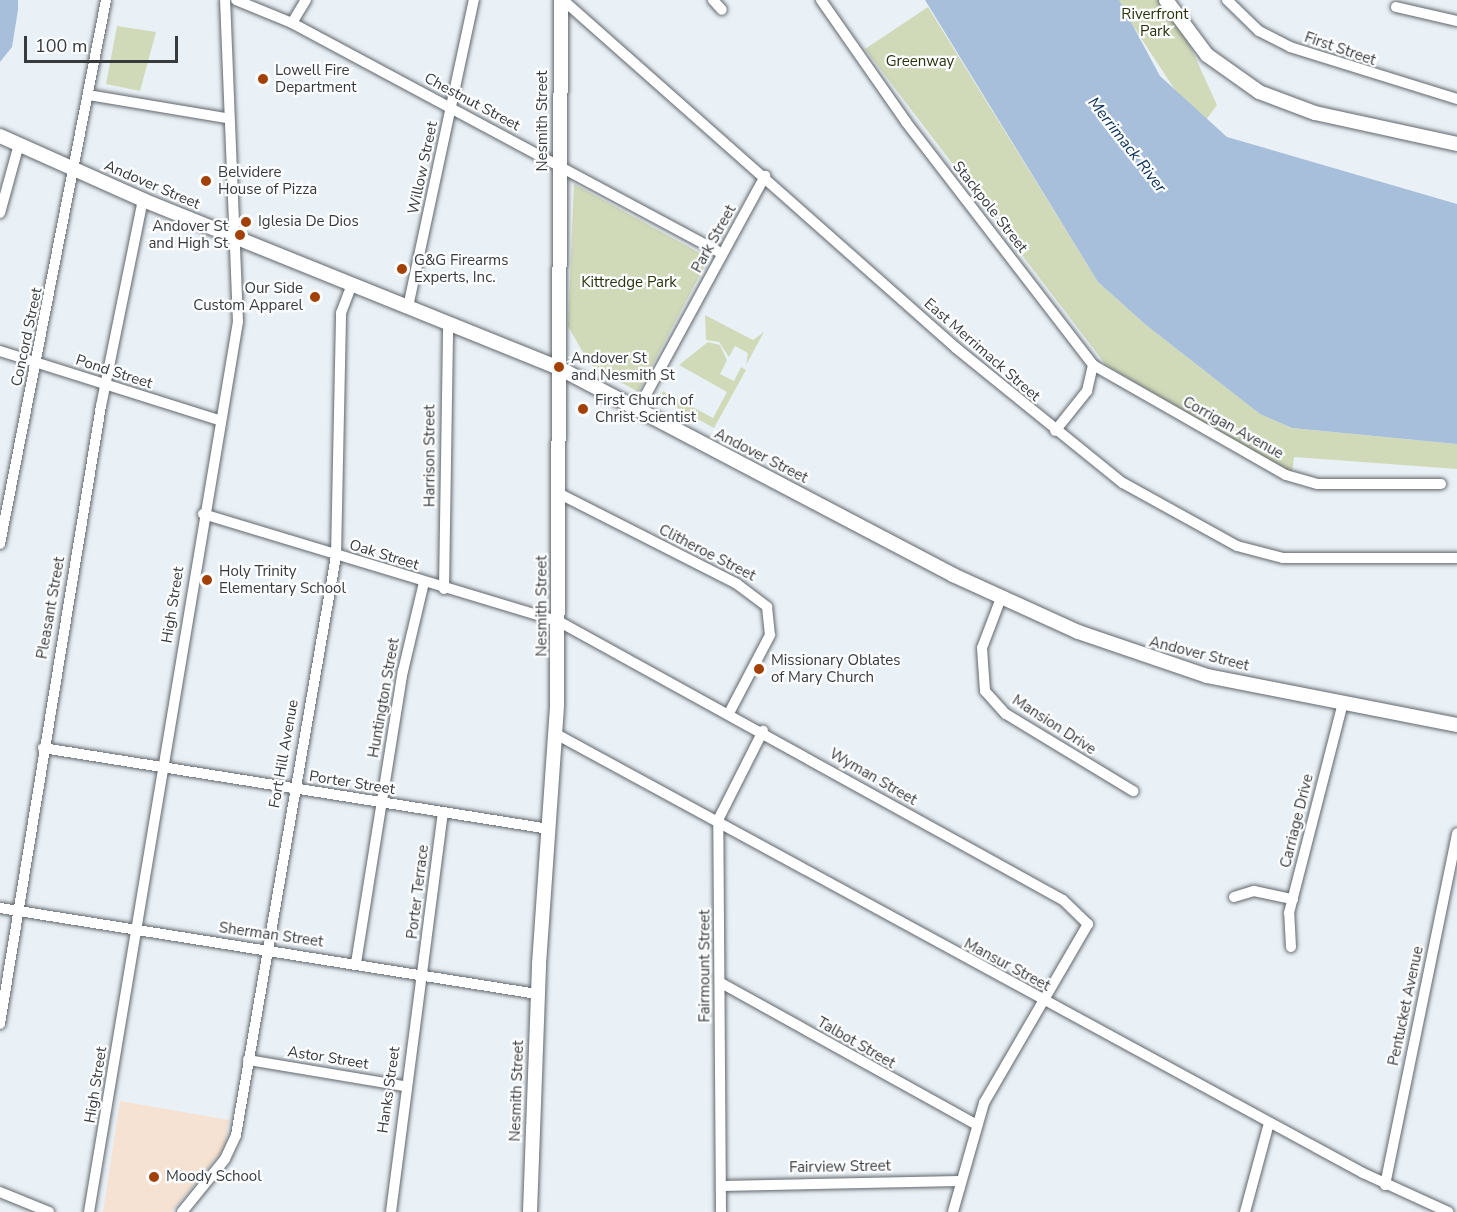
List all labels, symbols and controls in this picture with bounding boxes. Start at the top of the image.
park label: Riverfront Park [1121,5,1189,40]
scale bar [27,24,182,62]
street label: First Street [1302,28,1378,70]
text: 100 m [35,34,87,58]
park label: Greenway [886,53,954,71]
place label: Lowell Fire Department [275,61,356,96]
street label: Chestnut Street [421,69,523,135]
street label: Nesmith Street [534,70,552,172]
marker: Lowell Fire Department [256,72,270,86]
water label: Merrimack River [1084,93,1170,197]
street label: Willow Street [404,120,442,216]
street label: Andover Street [101,157,203,213]
street label: Stackpole Street [949,158,1031,256]
place label: Belvidere House of Pizza [218,163,317,198]
marker: Belvidere House of Pizza [199,174,213,188]
street label: Park Street [688,202,740,276]
place label: Iglesia De Dios [258,213,359,231]
marker: Iglesia De Dios [239,215,253,229]
place label: Andover St and High St [148,217,228,252]
marker: Andover St and High St [233,228,247,242]
place label: G&G Firearms Experts, Inc. [414,251,508,286]
marker: G&G Firearms Experts, Inc. [395,262,409,276]
park label: Kittredge Park [581,274,677,292]
place label: Our Side Custom Apparel [193,279,303,314]
street label: Concord Street [8,286,46,388]
marker: Our Side Custom Apparel [308,290,322,304]
street label: East Merrimack Street [920,295,1044,405]
place label: Andover St and Nesmith St [571,349,675,384]
street label: Pond Street [73,351,155,393]
marker: Andover St and Nesmith St [552,360,566,374]
place label: First Church of Christ Scientist [595,391,696,426]
street label: Corrigan Avenue [1180,393,1286,463]
marker: First Church of Christ Scientist [576,402,590,416]
street label: Harrison Street [421,405,439,507]
street label: Andover Street [711,425,811,487]
street label: Clitheroe Street [656,521,758,585]
street label: Oak Street [347,536,421,574]
street label: Pleasant Street [33,555,69,661]
street label: Nesmith Street [533,555,551,657]
place label: Holy Trinity Elementary School [219,562,346,597]
street label: High Street [158,566,188,644]
marker: Holy Trinity Elementary School [200,573,214,587]
street label: Andover Street [1147,633,1251,675]
street label: Huntington Street [365,637,403,759]
place label: Missionary Oblates of Mary Church [771,651,900,686]
marker: Missionary Oblates of Mary Church [752,662,766,676]
street label: Mansion Drive [1009,691,1099,759]
street label: Fort Hill Avenue [266,698,302,810]
street label: Wyman Street [826,745,920,809]
street label: Porter Street [308,767,396,799]
street label: Carriage Drive [1277,772,1317,870]
street label: Porter Terrace [403,844,433,940]
street label: Fairmount Street [696,910,714,1022]
street label: Sherman Street [218,919,324,951]
street label: Mansur Street [961,935,1053,995]
street label: Pentucket Avenue [1385,945,1427,1067]
street label: Talbot Street [814,1013,898,1073]
street label: Nesmith Street [506,1040,528,1142]
street label: Astor Street [286,1043,370,1073]
street label: High Street [81,1046,111,1124]
street label: Hanks Street [374,1046,404,1134]
street label: Fairview Street [789,1157,891,1177]
place label: Moody School [166,1168,262,1186]
marker: Moody School [147,1170,161,1184]

